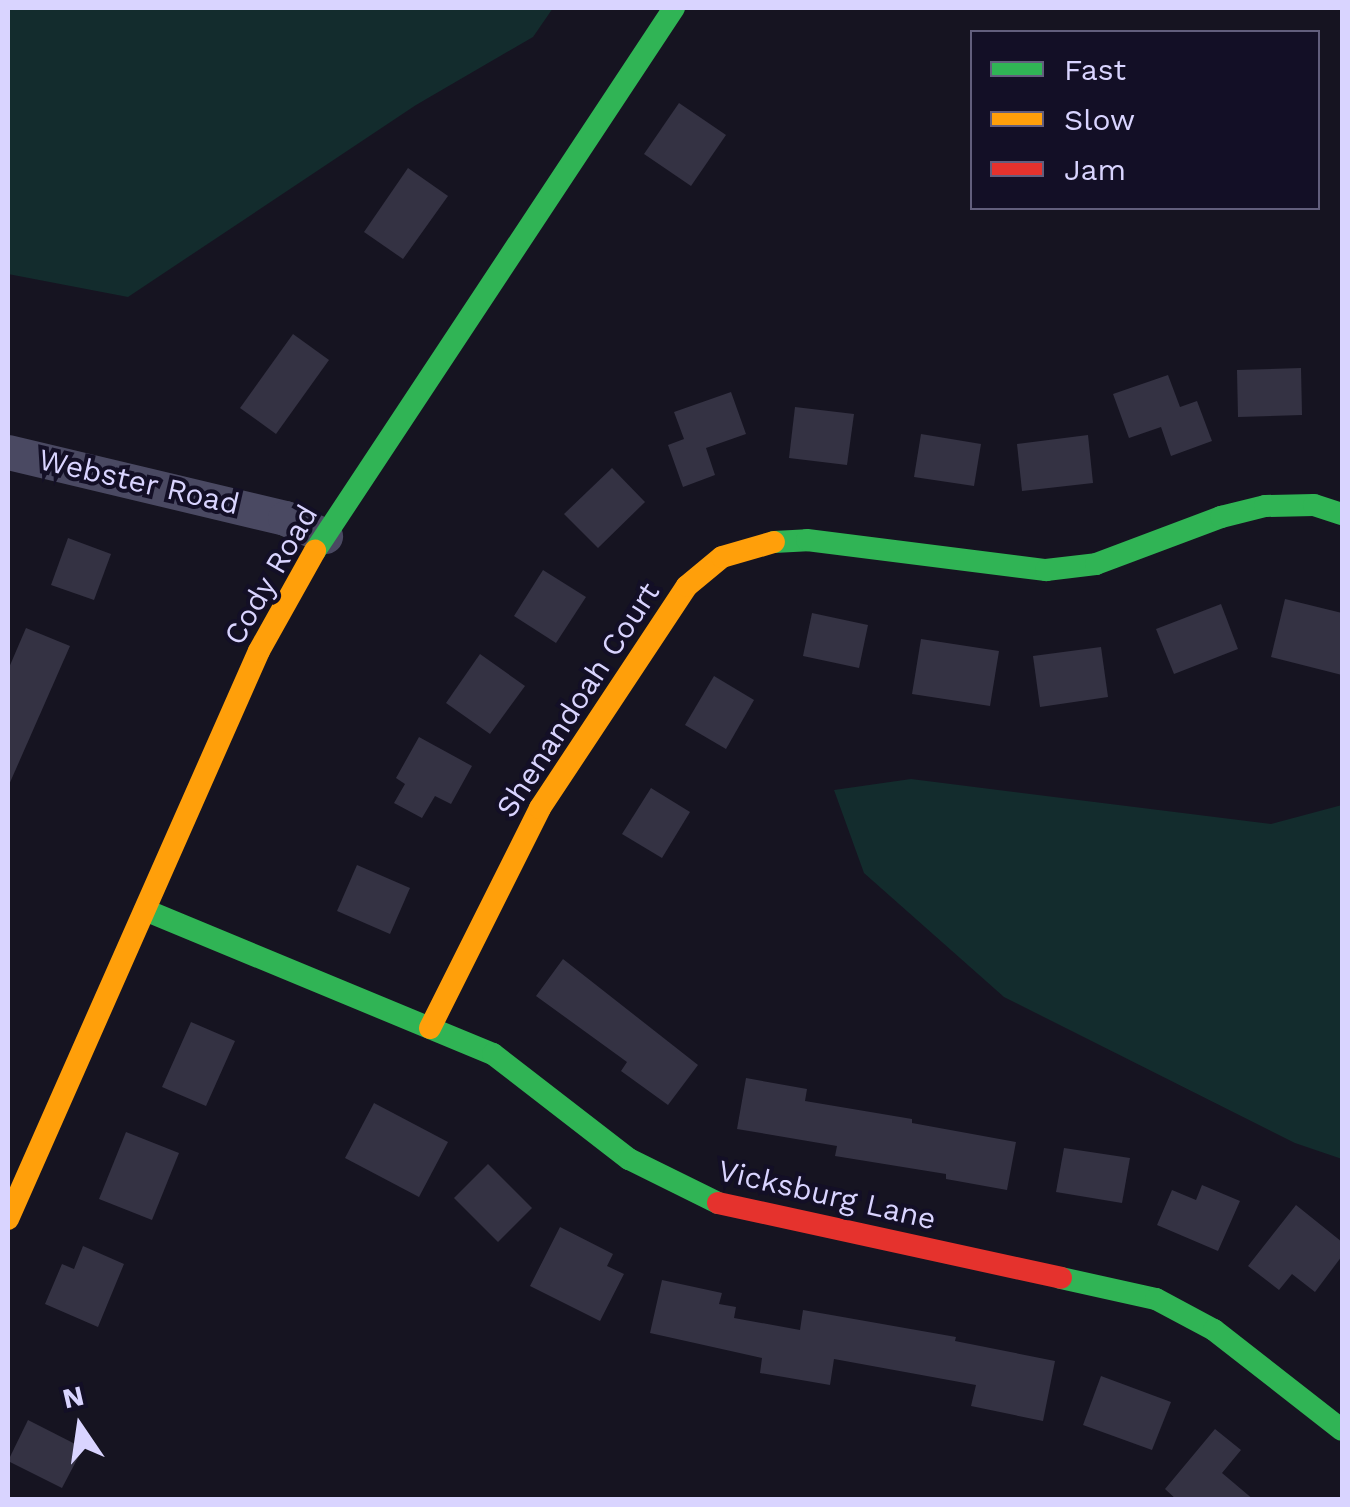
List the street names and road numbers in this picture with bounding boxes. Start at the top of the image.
street label: Webster Road [35,441,243,523]
street label: Cody Road [216,498,326,652]
street label: Shenandoah Court [489,576,667,824]
street label: Vicksburg Lane [715,1152,939,1238]

